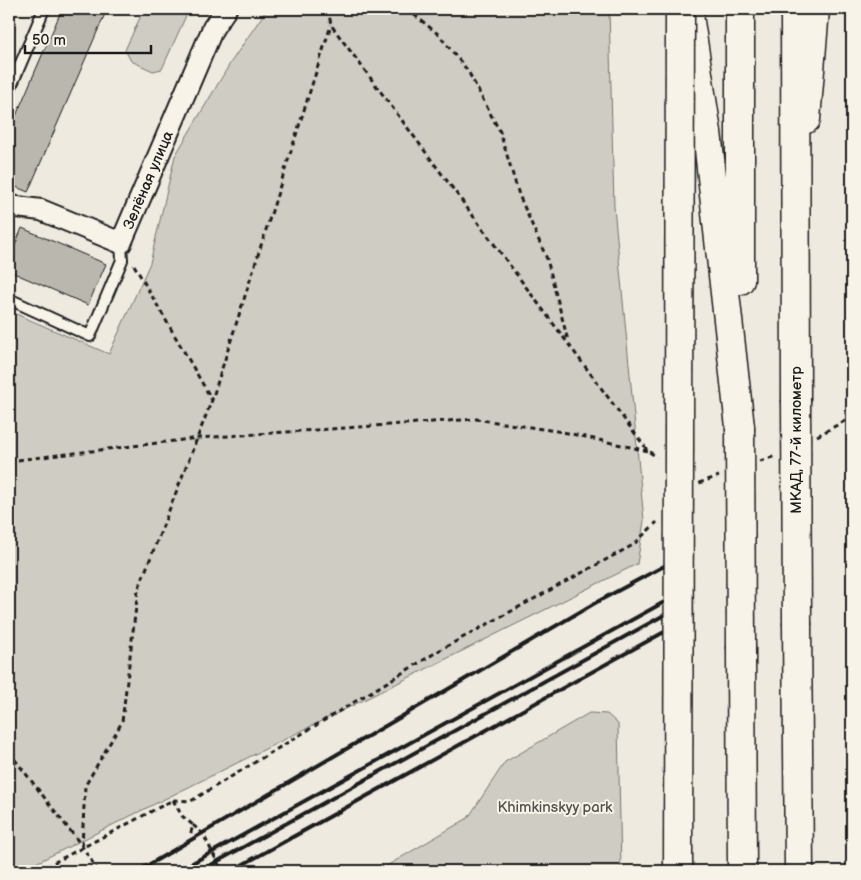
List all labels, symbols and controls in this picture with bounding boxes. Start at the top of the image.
scale bar [25,22,151,54]
text: 50 m [32,31,66,50]
street label: Зелёная улица [119,128,178,232]
street label: МКАД, 77-й километр [787,366,806,514]
park label: Khimkinskyy park [498,798,613,817]

